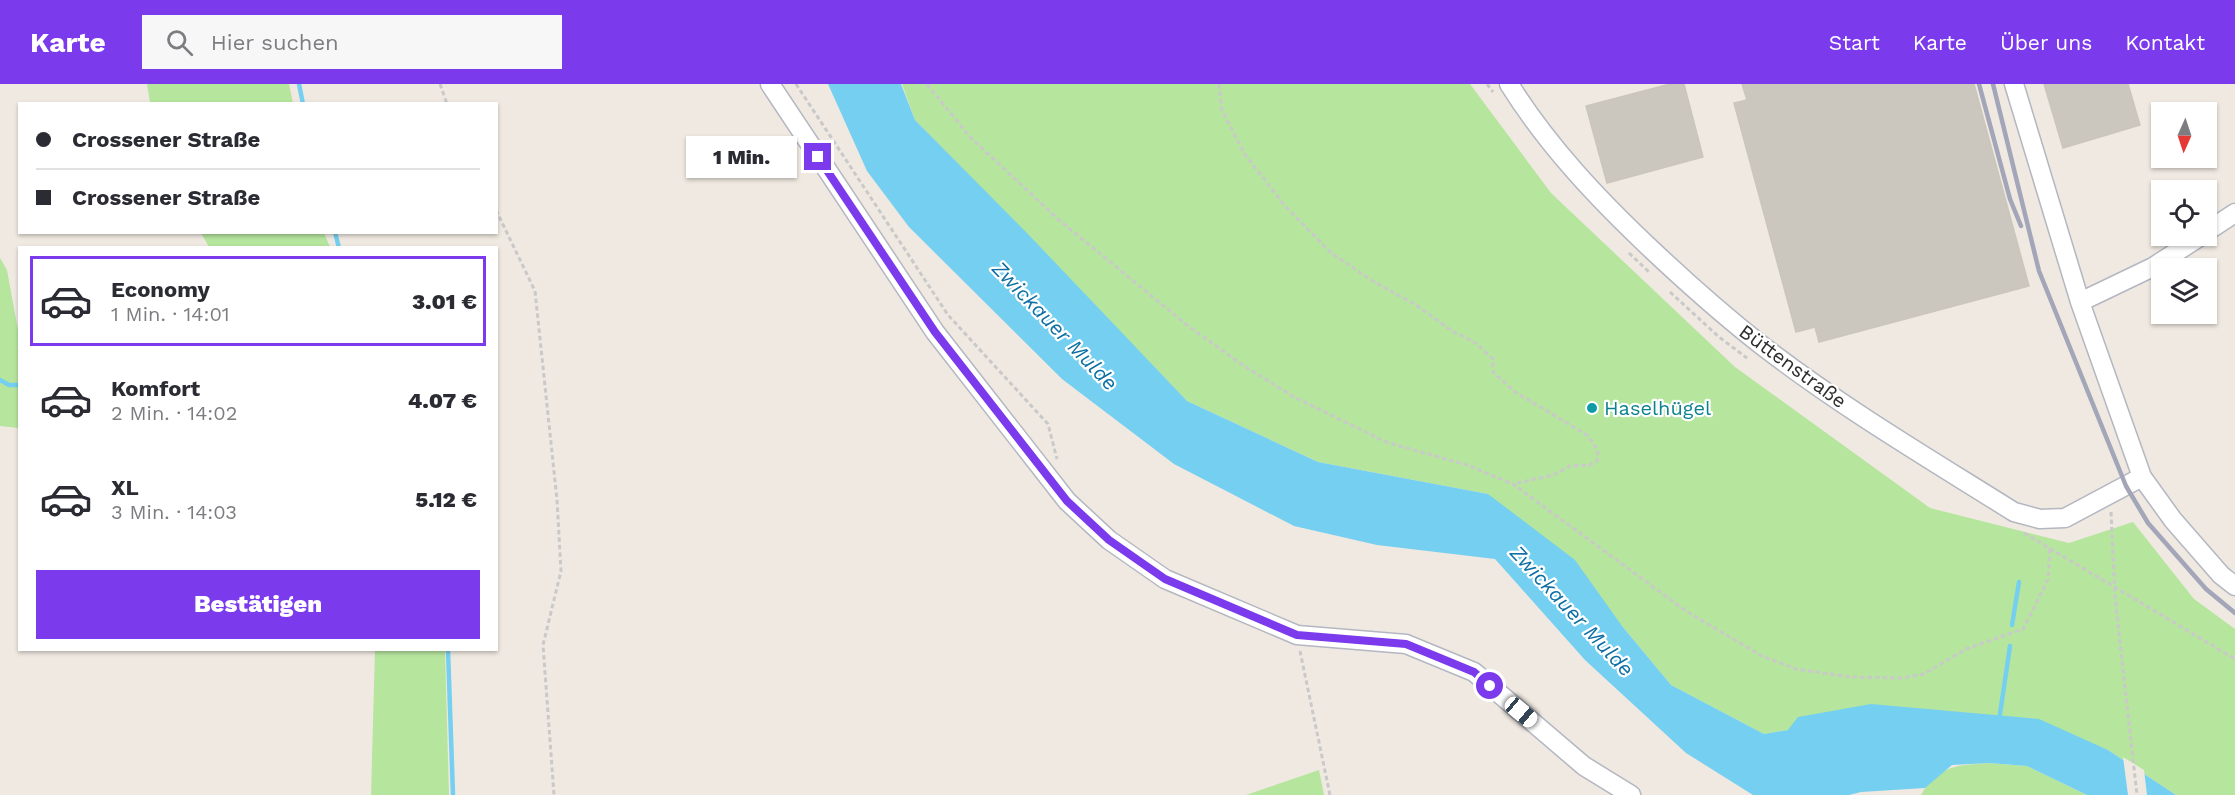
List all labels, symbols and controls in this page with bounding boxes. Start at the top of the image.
search box [142,15,562,69]
text: Karte [30,26,106,59]
icon: search [163,26,196,59]
text: Hier suchen [211,30,339,55]
text: Start [1829,30,1880,55]
text: Karte [1913,30,1967,55]
text: Über uns [2000,30,2092,55]
text: Kontakt [2125,30,2205,55]
north arrow [2151,102,2217,168]
map controls [2151,102,2217,324]
text: Crossener Straße [72,127,260,152]
callout: 1 Min. [686,136,797,178]
route end [804,143,831,170]
text: 1 Min. [713,145,770,169]
button: locate [2151,180,2217,246]
text: Crossener Straße [72,185,260,210]
water label: Zwickauer Mulde [987,255,1123,395]
button: layers [2151,258,2217,324]
icon: car [39,274,93,328]
text: Economy [111,277,210,302]
text: 3.01 € [412,289,477,314]
text: 1 Min. · 14:01 [111,302,230,326]
street label: Büttenstraße [1735,319,1851,413]
icon: car [39,373,93,427]
text: Komfort [111,376,200,401]
text: 4.07 € [408,388,477,413]
place label: Haselhügel [1604,396,1711,420]
text: 2 Min. · 14:02 [111,401,237,425]
marker: Haselhügel [1585,401,1599,415]
icon: car [39,472,93,526]
text: XL [111,475,139,500]
text: 5.12 € [415,487,477,512]
text: 3 Min. · 14:03 [111,500,237,524]
water label: Zwickauer Mulde [1505,539,1639,681]
button: Bestätigen [36,570,480,639]
route start [1476,672,1503,699]
car [1501,694,1541,730]

